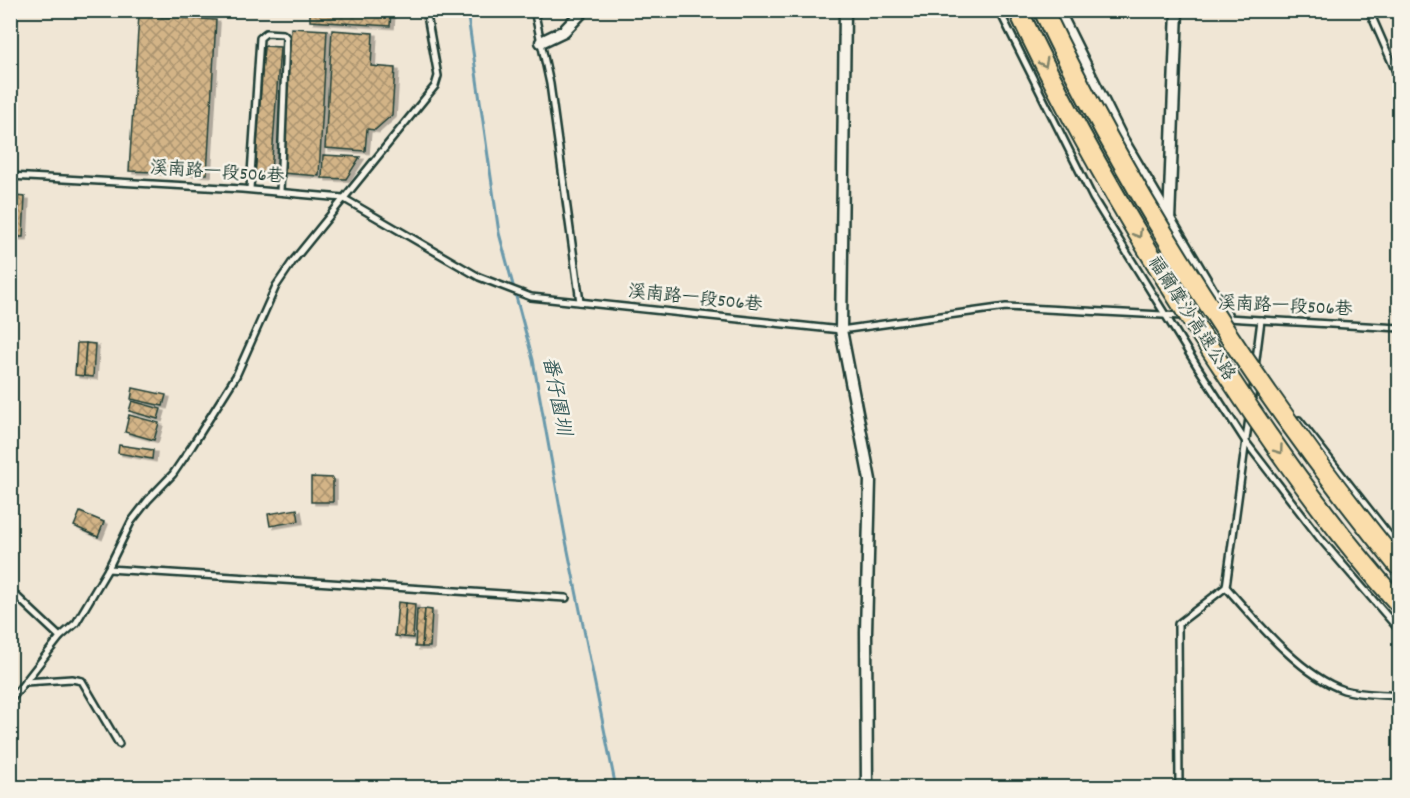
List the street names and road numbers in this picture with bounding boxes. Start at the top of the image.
street label: 溪南路一段506巷 [149,156,285,190]
street label: 福爾摩沙高速公路 [1141,252,1241,386]
street label: 溪南路一段506巷 [627,280,763,318]
street label: 溪南路一段506巷 [1217,291,1353,323]

